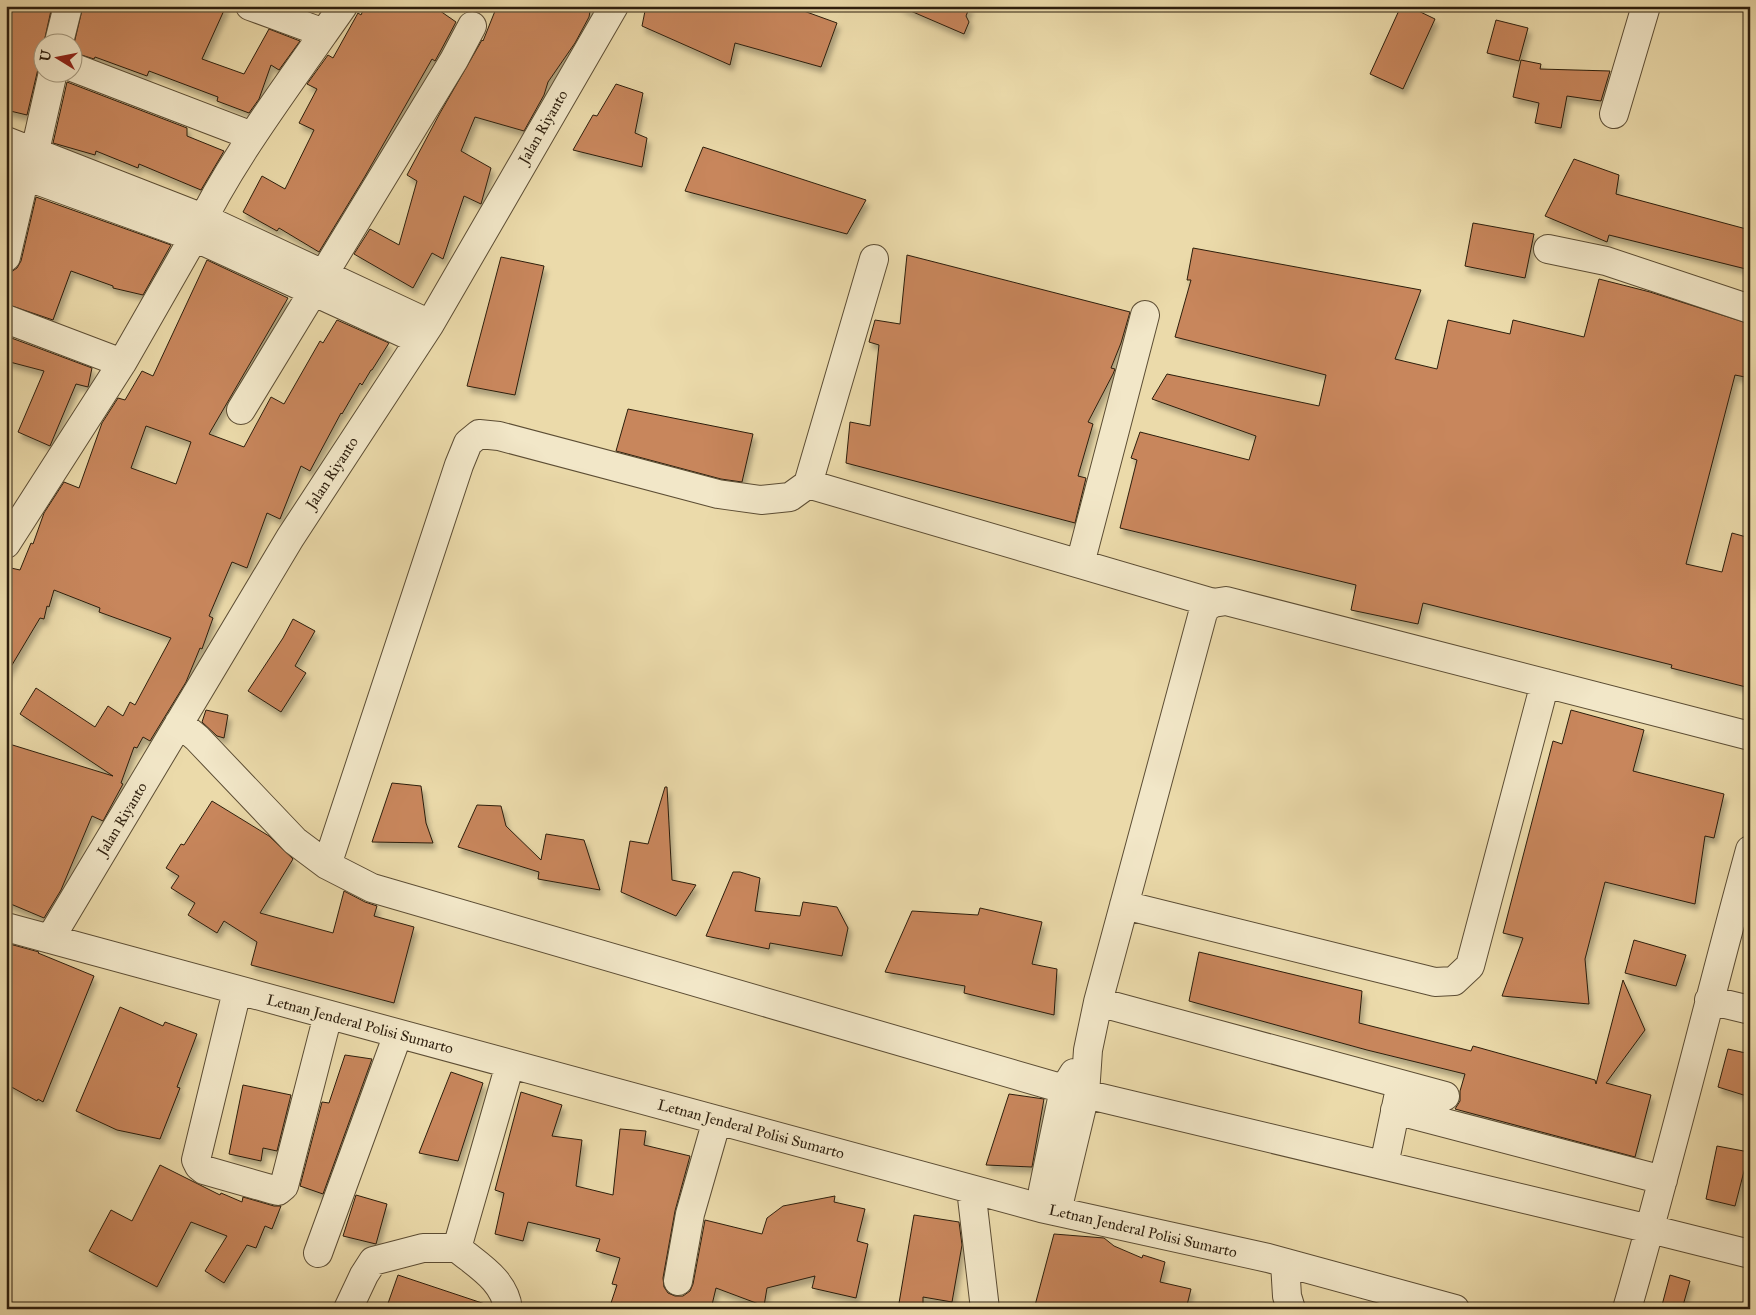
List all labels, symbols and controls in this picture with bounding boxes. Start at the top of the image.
north arrow [32,32,82,82]
text: U [36,48,55,63]
street label: Jalan Riyanto [514,86,572,169]
street label: Jalan Riyanto [301,433,363,515]
street label: Jalan Riyanto [92,779,152,861]
street label: Letnan Jenderal Polisi Sumarto [264,990,456,1059]
street label: Letnan Jenderal Polisi Sumarto [655,1095,847,1164]
street label: Letnan Jenderal Polisi Sumarto [1047,1201,1239,1262]

